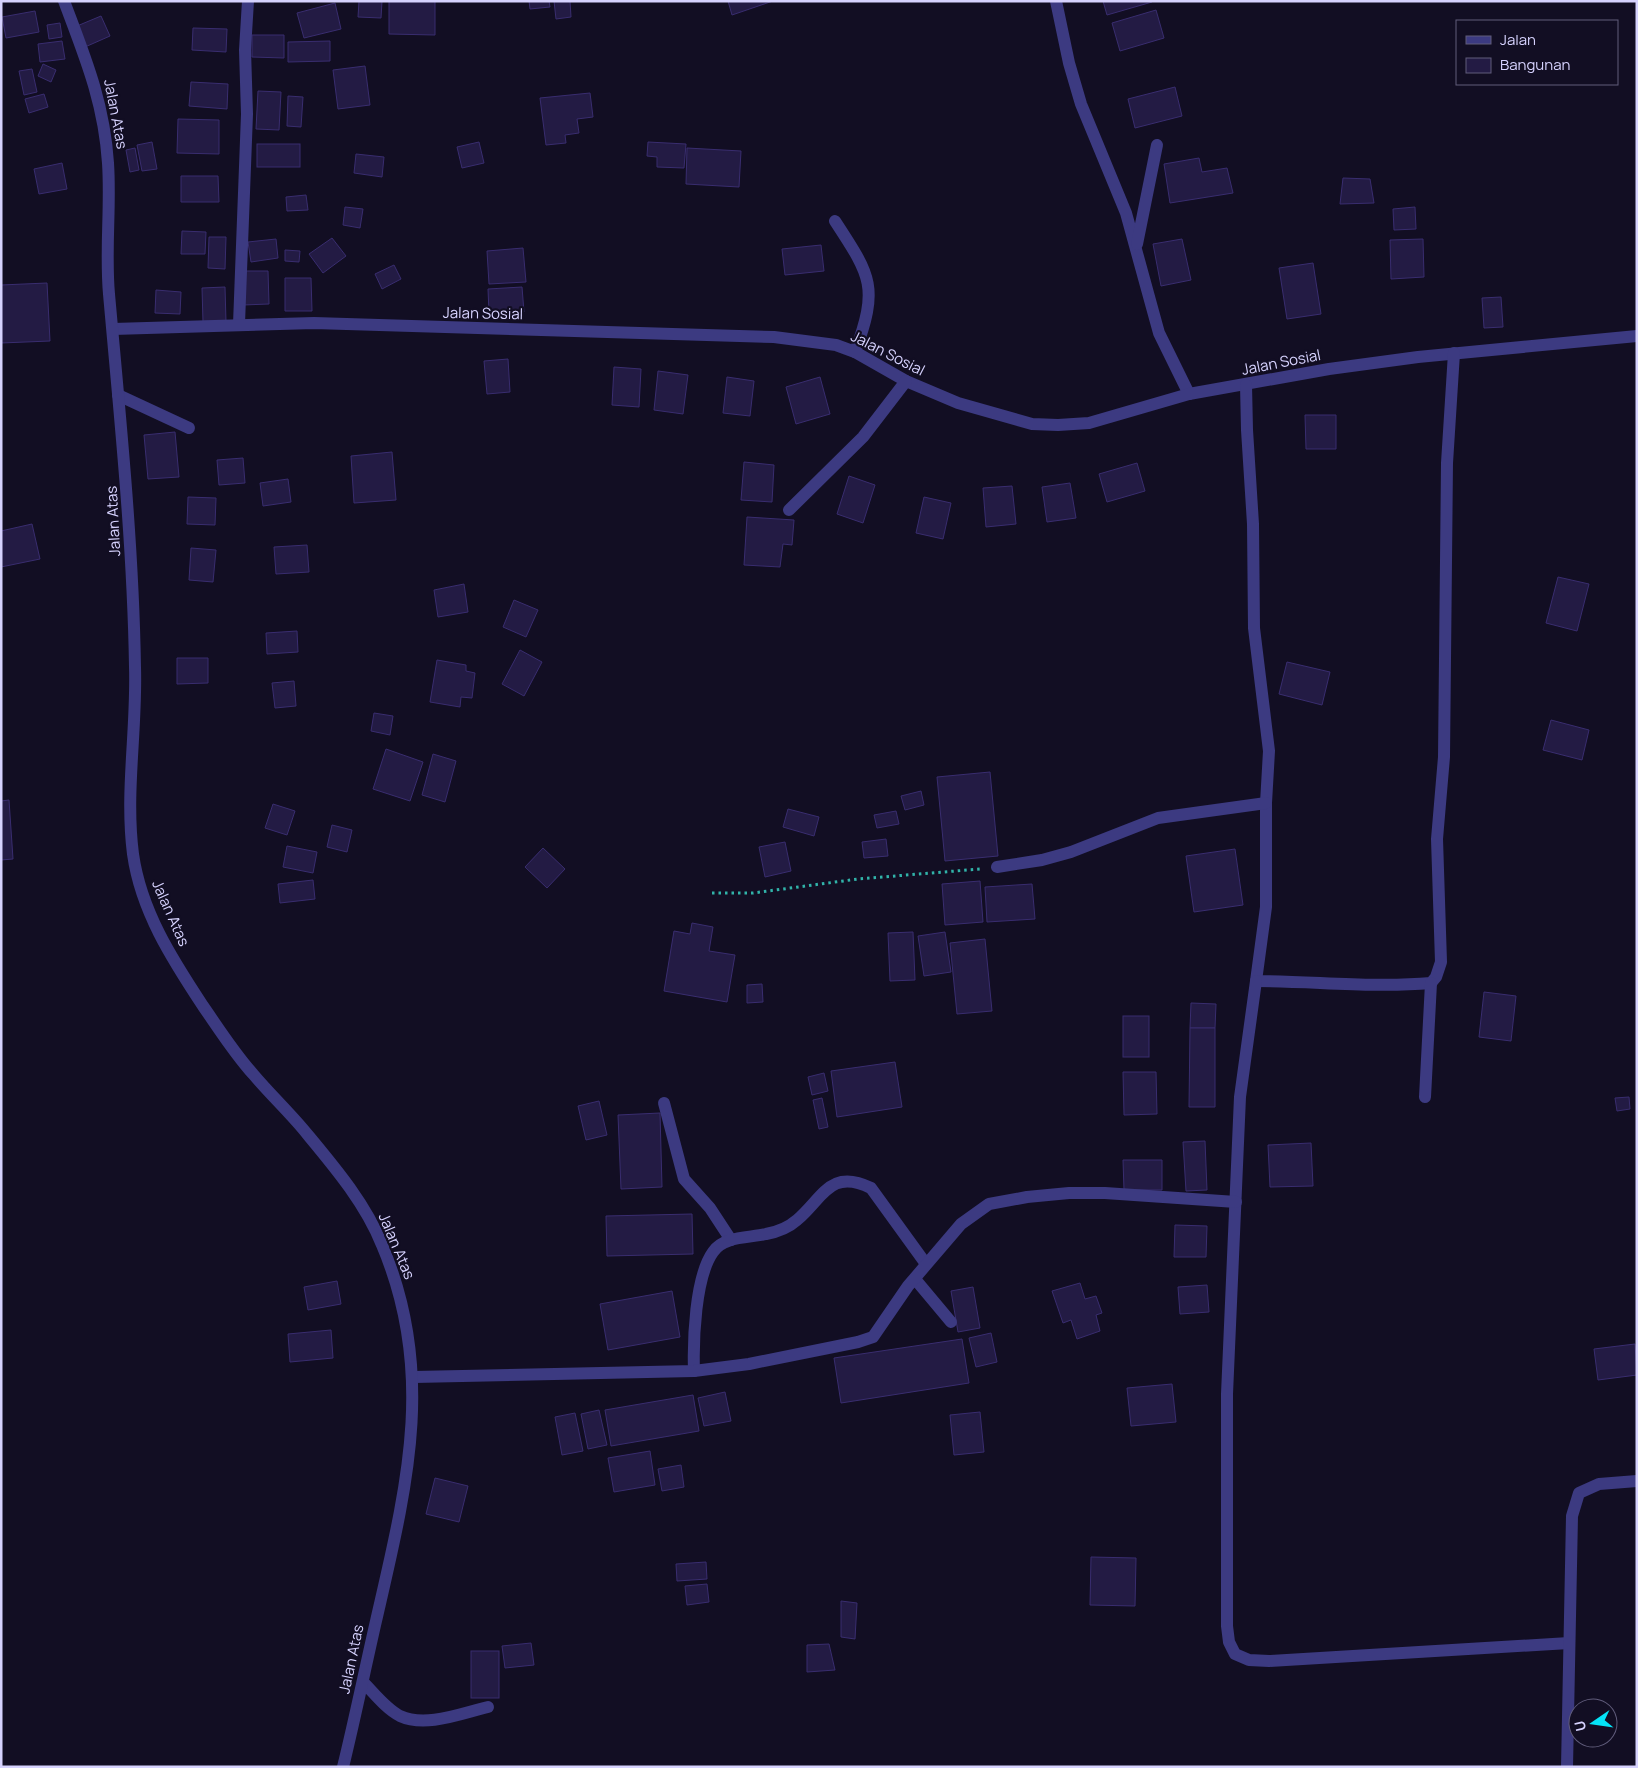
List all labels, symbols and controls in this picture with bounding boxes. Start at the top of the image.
legend [1456,20,1618,85]
text: Jalan [1500,29,1536,50]
text: Bangunan [1500,54,1570,75]
street label: Jalan Atas [99,77,133,151]
street label: Jalan Sosial [443,302,523,324]
street label: Jalan Sosial [847,325,929,381]
street label: Jalan Sosial [1240,344,1322,380]
street label: Jalan Atas [101,485,125,557]
street label: Jalan Atas [147,877,195,950]
street label: Jalan Atas [374,1209,420,1283]
street label: Jalan Atas [333,1622,369,1696]
north arrow [1568,1698,1618,1748]
text: U [1569,1719,1590,1733]

